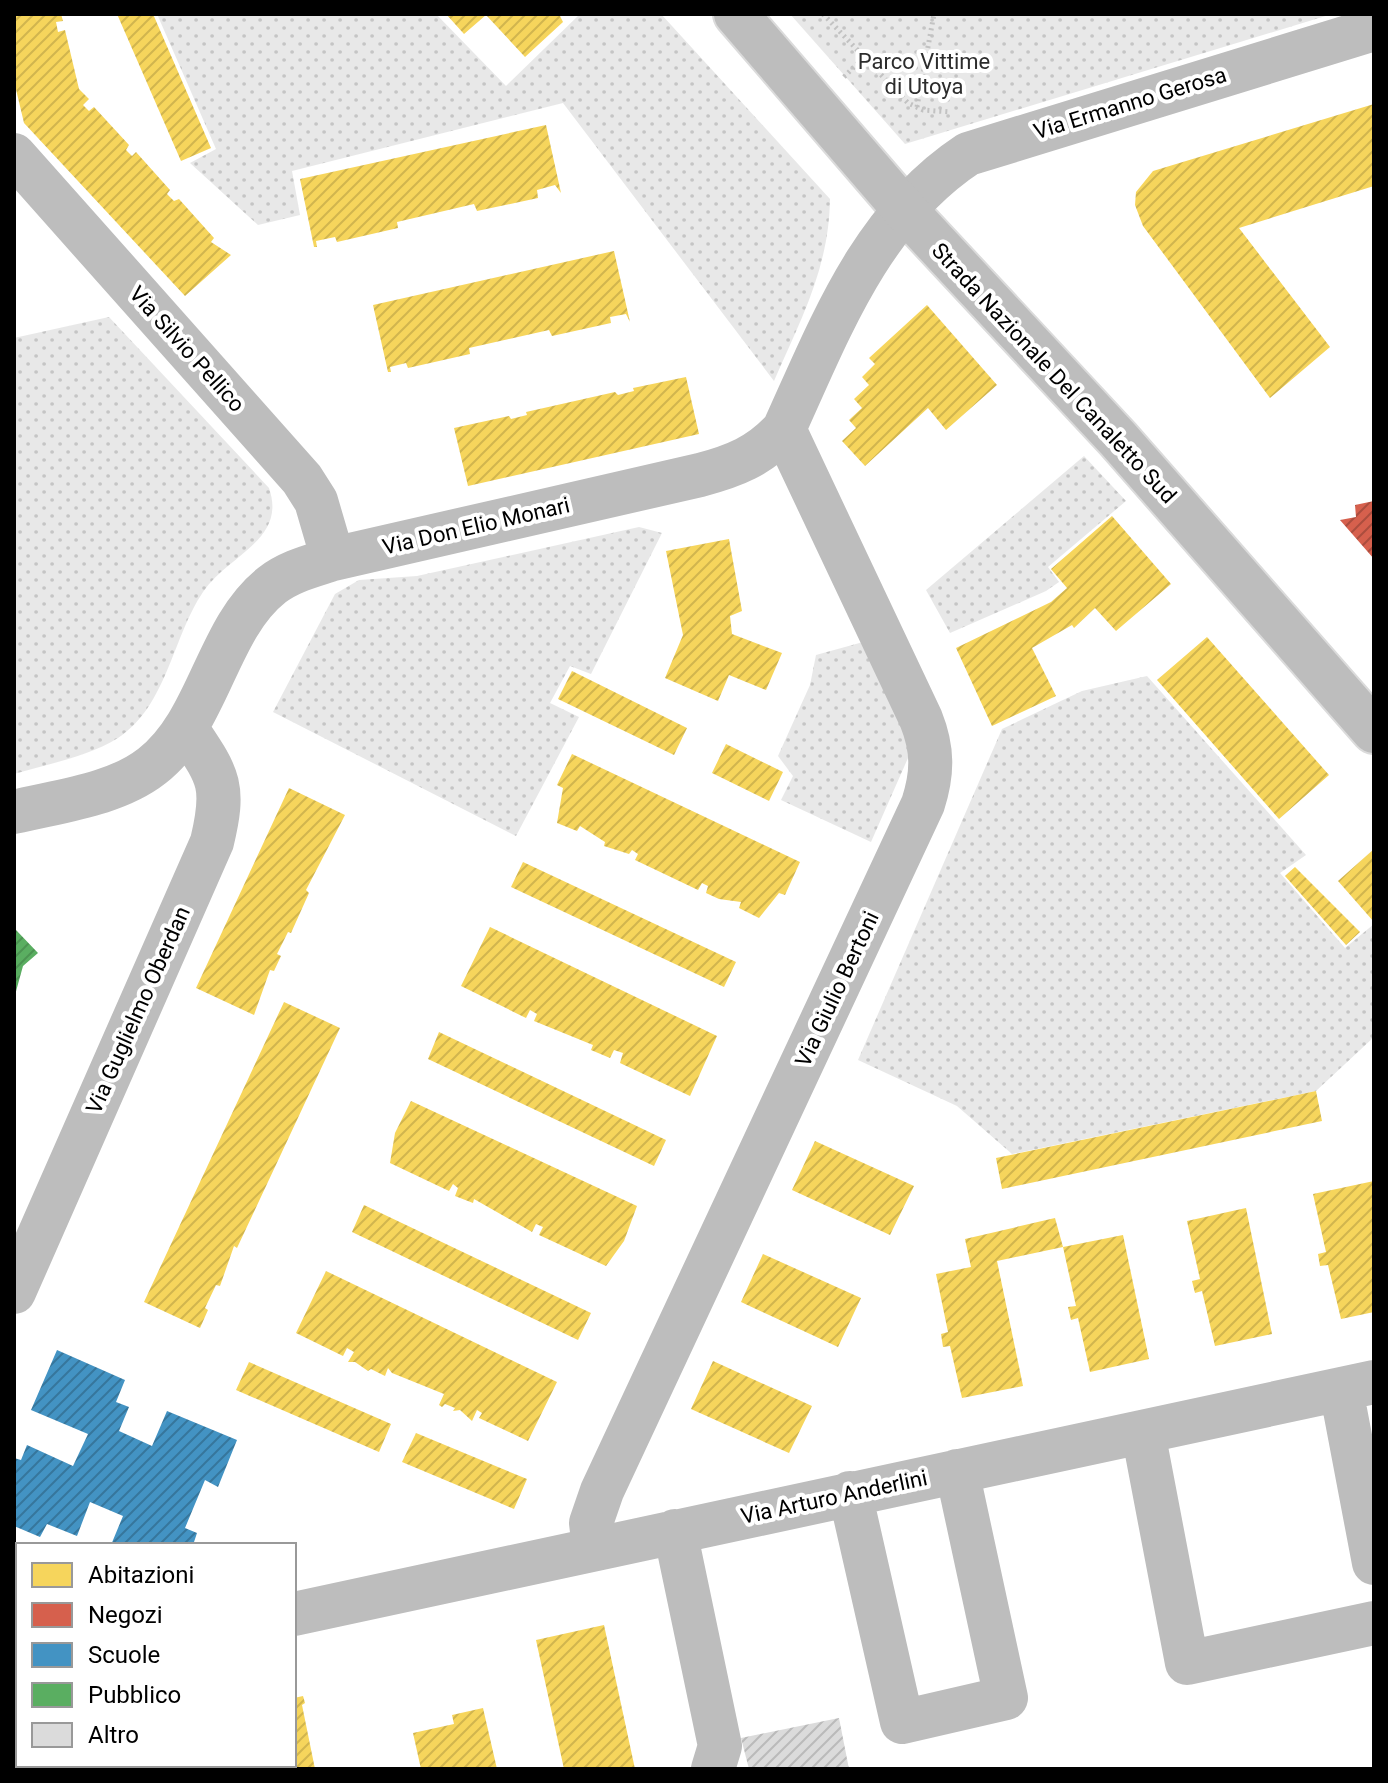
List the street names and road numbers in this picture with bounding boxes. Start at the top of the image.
street label: Via Ermanno Gerosa [1031,62,1229,144]
street label: Strada Nazionale Del Canaletto Sud [927,238,1181,508]
street label: Via Silvio Pellico [124,281,250,417]
street label: Via Don Elio Monari [380,492,572,560]
street label: Via Guglielmo Oberdan [81,903,195,1117]
street label: Via Giulio Bertoni [790,907,884,1071]
street label: Via Arturo Anderlini [739,1465,929,1529]

